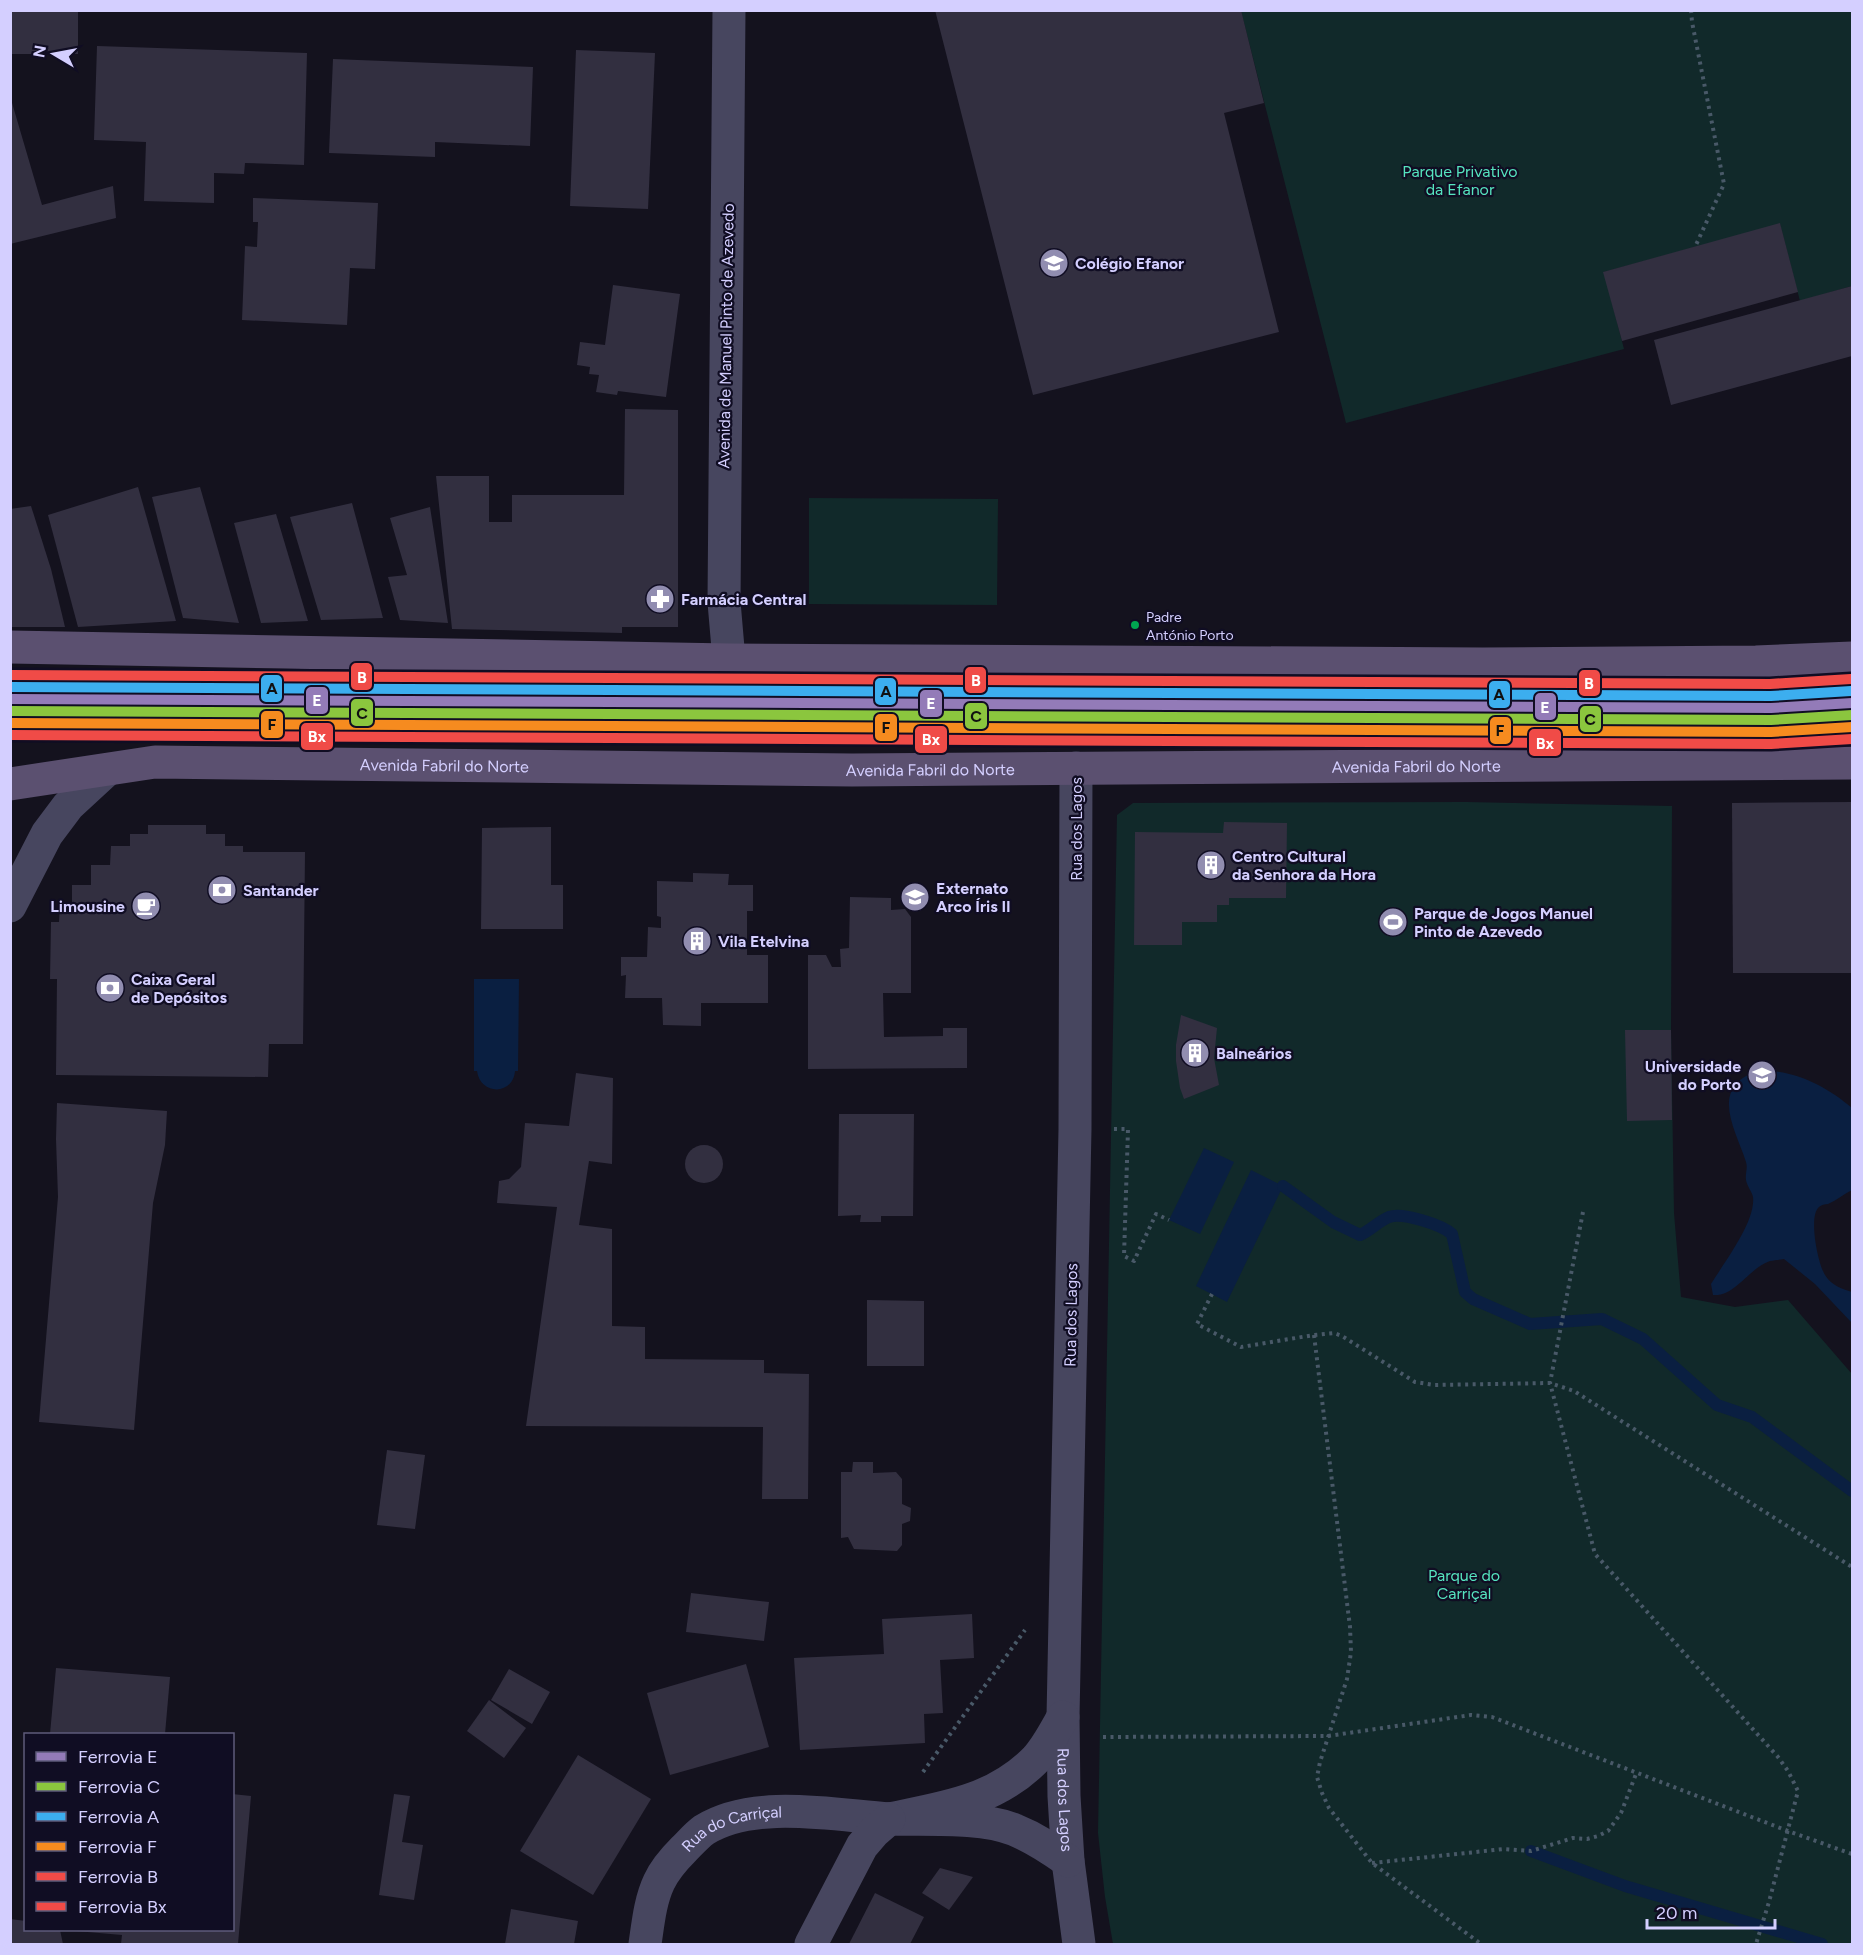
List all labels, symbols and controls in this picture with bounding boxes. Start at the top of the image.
north arrow [24,24,84,84]
text: N [29,44,50,59]
park label: Parque Privativo da Efanor [1402,162,1518,199]
street label: Avenida de Manuel Pinto de Azevedo [714,203,738,469]
school or university icon: Colégio Efanor [1038,247,1070,279]
place label: Colégio Efanor [1075,254,1184,273]
pharmacy icon: Farmácia Central [644,583,676,615]
place label: Farmácia Central [681,590,807,609]
place label: Padre António Porto [1146,609,1234,644]
marker: Padre António Porto [1129,619,1141,631]
line badge: B [350,662,373,691]
line badge: B [964,666,987,694]
text: B [357,668,367,687]
line badge: B [1578,669,1601,697]
text: B [971,671,981,690]
line badge: A [260,674,283,703]
text: B [1584,674,1594,693]
line badge: A [874,677,897,706]
text: A [266,679,278,698]
line badge: A [1488,680,1511,709]
text: A [880,682,892,701]
text: A [1493,685,1505,704]
line badge: E [305,686,329,715]
line badge: E [919,689,943,718]
text: E [312,691,322,710]
line badge: E [1534,692,1557,721]
text: E [926,694,936,713]
line badge: C [350,698,374,727]
text: E [1540,698,1550,717]
line badge: C [964,702,988,730]
text: C [356,704,368,723]
line badge: C [1579,705,1602,733]
text: C [970,707,982,726]
line badge: F [260,710,284,739]
text: C [1584,710,1596,729]
line badge: F [874,713,898,742]
text: F [268,715,277,734]
line badge: F [1489,716,1512,745]
text: F [882,718,891,737]
text: F [1496,721,1505,740]
line badge: Bx [300,722,334,751]
line badge: Bx [914,725,948,754]
text: Bx [308,727,327,746]
line badge: Bx [1528,728,1562,757]
text: Bx [922,730,941,749]
text: Bx [1536,734,1555,753]
street label: Avenida Fabril do Norte [360,755,529,776]
street label: Avenida Fabril do Norte [1332,756,1501,776]
street label: Avenida Fabril do Norte [846,759,1015,780]
street label: Rua dos Lagos [1067,777,1086,881]
place label: Centro Cultural da Senhora da Hora [1232,847,1376,884]
building icon: Centro Cultural da Senhora da Hora [1195,849,1227,881]
bank icon: Santander [206,874,238,906]
place label: Externato Arco Íris II [936,879,1011,916]
place label: Santander [243,881,319,900]
school or university icon: Externato Arco Íris II [899,881,931,913]
cafe icon: Limousine [130,890,162,922]
place label: Limousine [50,897,125,916]
place label: Parque de Jogos Manuel Pinto de Azevedo [1414,904,1593,941]
sports icon: Parque de Jogos Manuel Pinto de Azevedo [1377,906,1409,938]
building icon: Vila Etelvina [681,925,713,957]
place label: Vila Etelvina [718,932,809,951]
place label: Caixa Geral de Depósitos [131,970,227,1007]
bank icon: Caixa Geral de Depósitos [94,972,126,1004]
building icon: Balneários [1179,1037,1211,1069]
place label: Balneários [1216,1044,1292,1063]
place label: Universidade do Porto [1645,1057,1741,1094]
school or university icon: Universidade do Porto [1746,1059,1778,1091]
street label: Rua dos Lagos [1061,1263,1081,1367]
park label: Parque do Carriçal [1428,1566,1500,1603]
legend [24,1733,234,1931]
text: Ferrovia E [78,1746,158,1768]
street label: Rua dos Lagos [1054,1748,1077,1852]
text: Ferrovia C [78,1776,160,1798]
street label: Rua do Carriçal [677,1802,782,1855]
text: Ferrovia A [78,1806,159,1828]
text: Ferrovia F [78,1836,157,1858]
text: Ferrovia B [78,1866,158,1888]
scale bar [1647,1892,1774,1930]
text: Ferrovia Bx [78,1896,167,1918]
text: 20 m [1656,1902,1697,1924]

